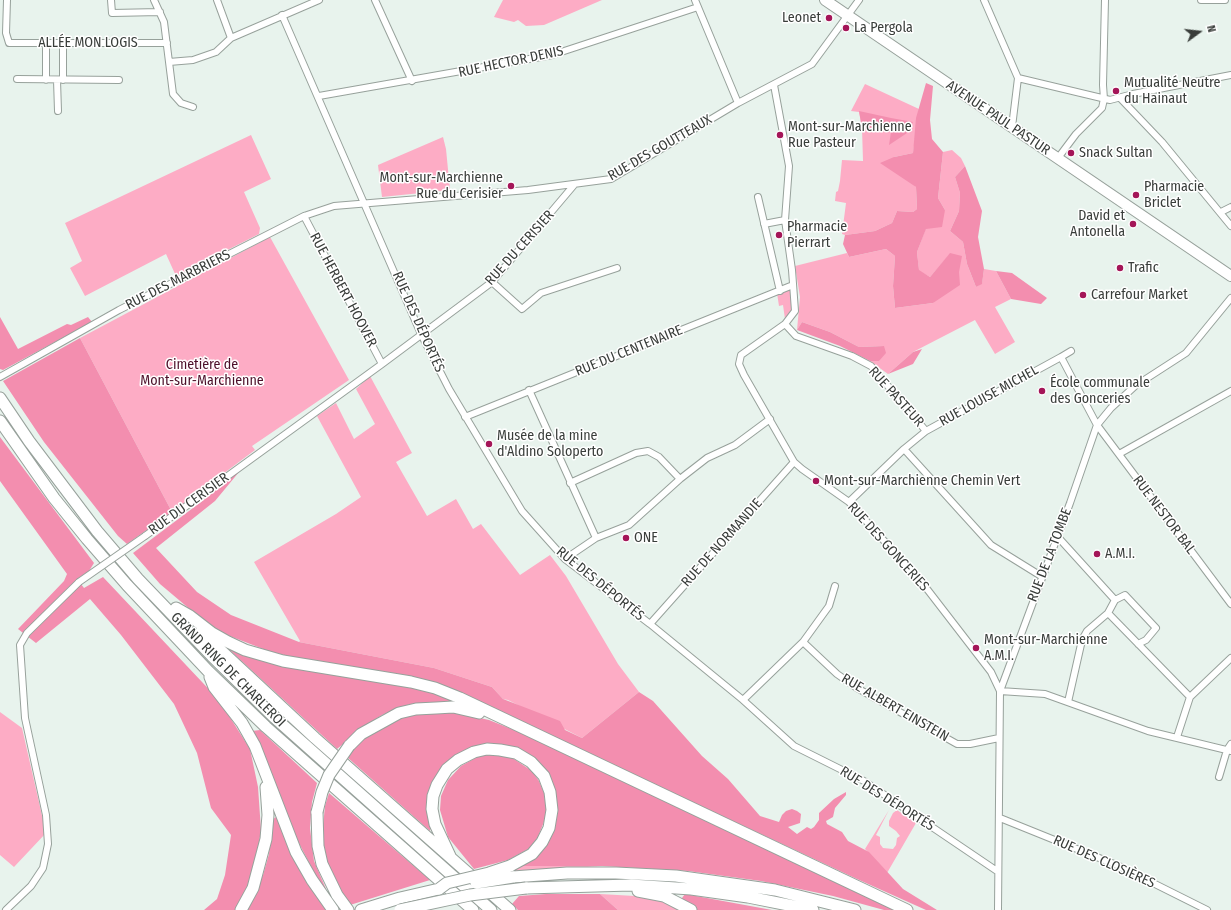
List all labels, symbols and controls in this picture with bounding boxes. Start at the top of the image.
place label: Leonet [782,10,821,26]
north arrow [1179,12,1219,52]
marker: Leonet [824,13,834,23]
place label: La Pergola [854,20,913,36]
marker: La Pergola [841,23,851,33]
text: N [1204,24,1218,34]
street label: ALLÉE MON LOGIS [38,35,138,51]
street label: RUE HECTOR DENIS [457,43,565,81]
place label: Mutualité Neutre du Hainaut [1124,75,1220,108]
street label: AVENUE PAUL PASTUR [943,77,1053,159]
marker: Mutualité Neutre du Hainaut [1111,86,1121,96]
street label: RUE DES GOUTTEAUX [605,111,715,185]
place label: Mont-sur-Marchienne Rue Pasteur [788,119,912,152]
marker: Mont-sur-Marchienne Rue Pasteur [775,130,785,140]
place label: Snack Sultan [1079,145,1153,161]
marker: Snack Sultan [1066,148,1076,158]
place label: Mont-sur-Marchienne Rue du Cerisier [379,170,503,202]
place label: Pharmacie Briclet [1144,179,1204,212]
marker: Mont-sur-Marchienne Rue du Cerisier [506,181,516,191]
marker: Pharmacie Briclet [1131,190,1141,200]
street label: RUE DU CERISIER [482,207,558,289]
place label: David et Antonella [1070,208,1125,240]
place label: Pharmacie Pierrart [787,219,847,252]
marker: David et Antonella [1128,219,1138,229]
street label: RUE HERBERT HOOVER [306,230,380,350]
marker: Pharmacie Pierrart [774,230,784,240]
street label: RUE DES MARBRIERS [123,246,233,314]
place label: Trafic [1128,260,1159,276]
marker: Trafic [1115,263,1125,273]
street label: RUE DES DÉPORTÉS [388,269,448,375]
place label: Carrefour Market [1091,287,1188,303]
marker: Carrefour Market [1078,290,1088,300]
street label: RUE DU CENTENAIRE [573,322,685,380]
park label: Cimetière de Mont-sur-Marchienne [140,357,264,390]
street label: RUE LOUISE MICHEL [937,362,1041,430]
street label: RUE PASTEUR [865,364,927,430]
place label: École communale des Gonceries [1050,375,1150,408]
marker: École communale des Gonceries [1037,386,1047,396]
place label: Musée de la mine d'Aldino Soloperto [497,428,603,460]
marker: Musée de la mine d'Aldino Soloperto [484,439,494,449]
street label: RUE DU CERISIER [146,469,232,539]
street label: RUE NESTOR BAL [1129,472,1199,558]
place label: Mont-sur-Marchienne Chemin Vert [824,473,1020,489]
marker: Mont-sur-Marchienne Chemin Vert [811,476,821,486]
street label: RUE DE NORMANDIE [678,495,766,591]
street label: RUE DES GONCERIES [844,499,932,595]
street label: RUE DE LA TOMBE [1024,506,1076,604]
place label: ONE [634,530,658,546]
marker: ONE [621,533,631,543]
street label: RUE DES DÉPORTÉS [553,543,647,625]
place label: A.M.I. [1105,546,1135,562]
marker: A.M.I. [1092,549,1102,559]
street label: GRAND RING DE CHARLEROI [167,609,289,731]
place label: Mont-sur-Marchienne A.M.I. [984,632,1108,664]
marker: Mont-sur-Marchienne A.M.I. [971,643,981,653]
street label: RUE ALBERT EINSTEIN [838,670,952,746]
street label: RUE DES DÉPORTÉS [837,763,937,835]
street label: RUE DES CLOSIÈRES [1050,832,1158,892]

